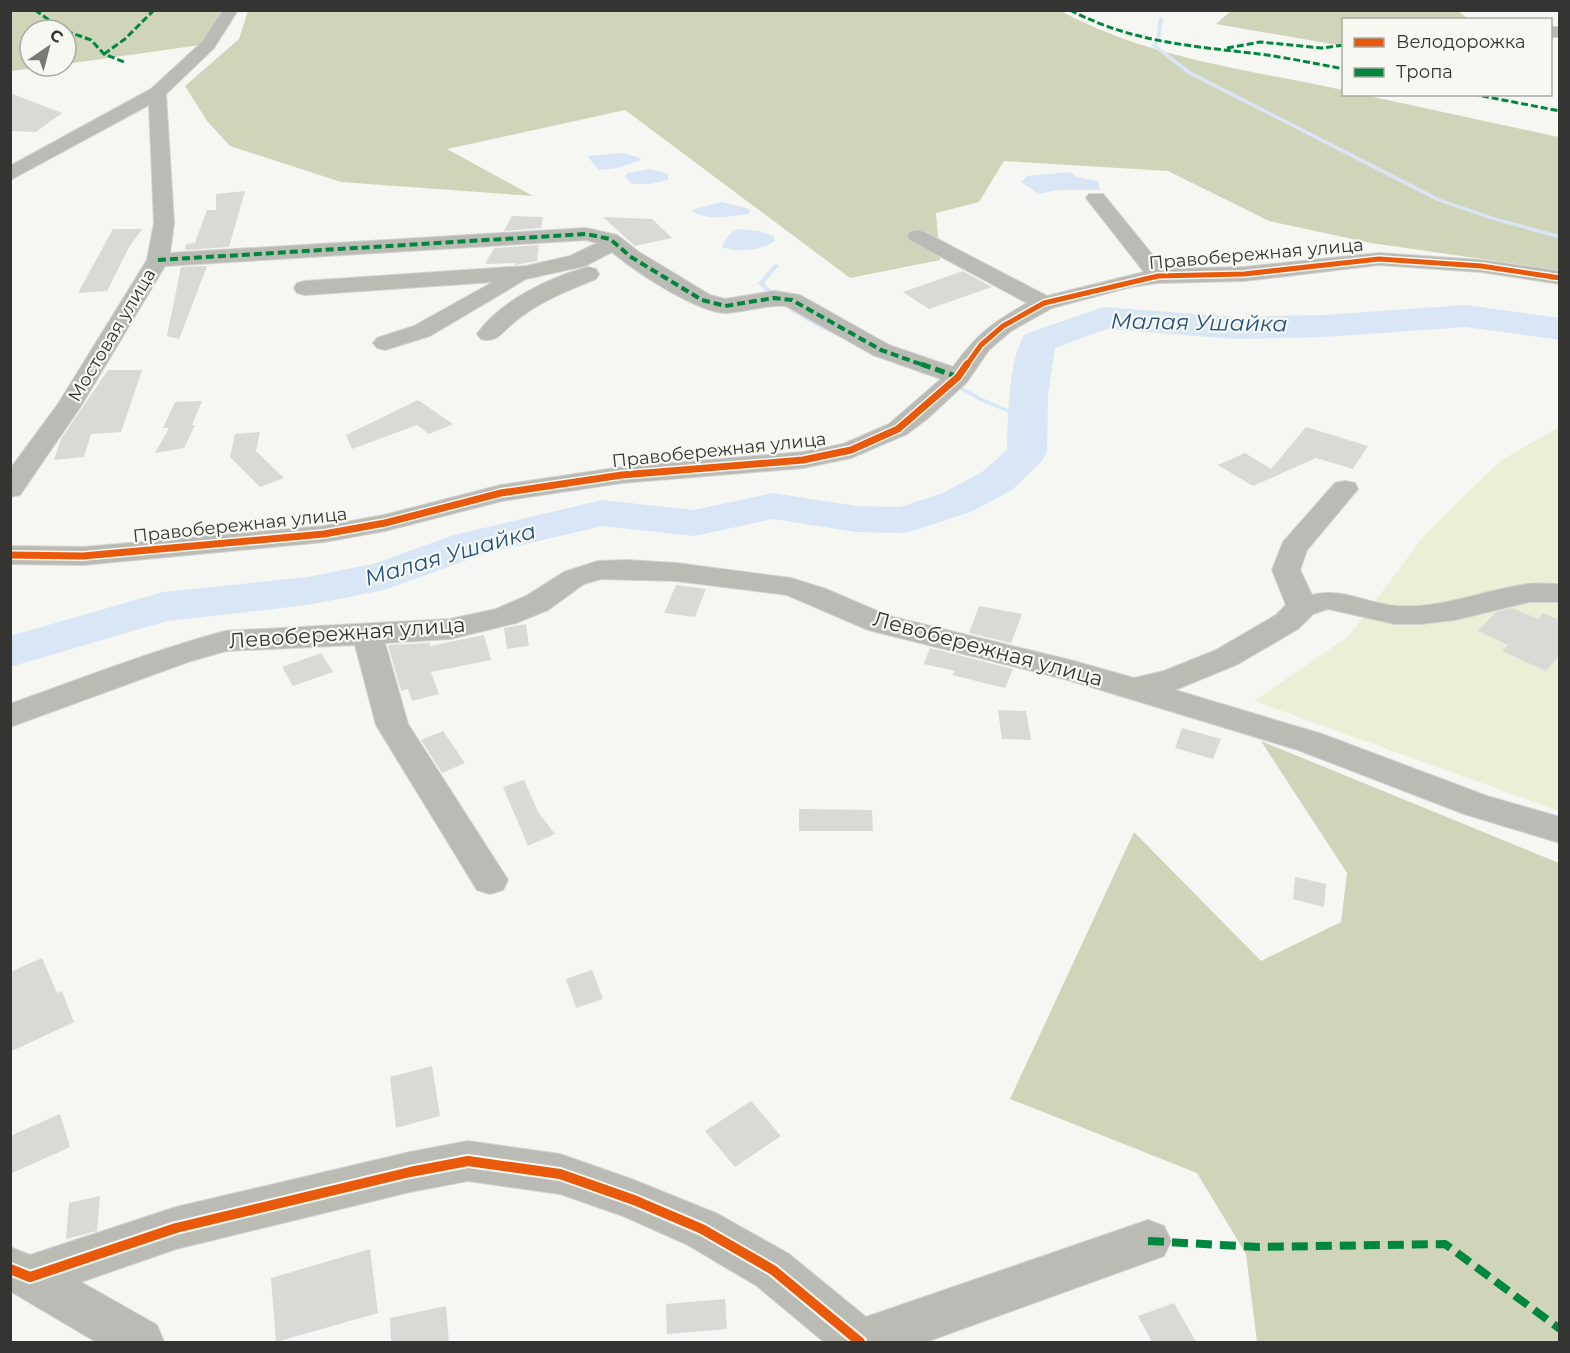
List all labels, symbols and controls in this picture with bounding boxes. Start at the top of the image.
north arrow [18,18,78,78]
legend [1342,18,1552,96]
text: С [46,25,67,47]
text: Велодорожка [1396,31,1525,53]
text: Тропа [1396,61,1453,83]
street label: Правобережная улица [1148,234,1364,274]
street label: Мостовая улица [64,264,160,406]
water label: Малая Ушайка [1110,307,1288,338]
street label: Правобережная улица [611,428,827,472]
street label: Правобережная улица [132,503,348,547]
water label: Малая Ушайка [361,517,539,592]
street label: Левобережная улица [870,606,1106,691]
street label: Левобережная улица [228,612,466,653]

